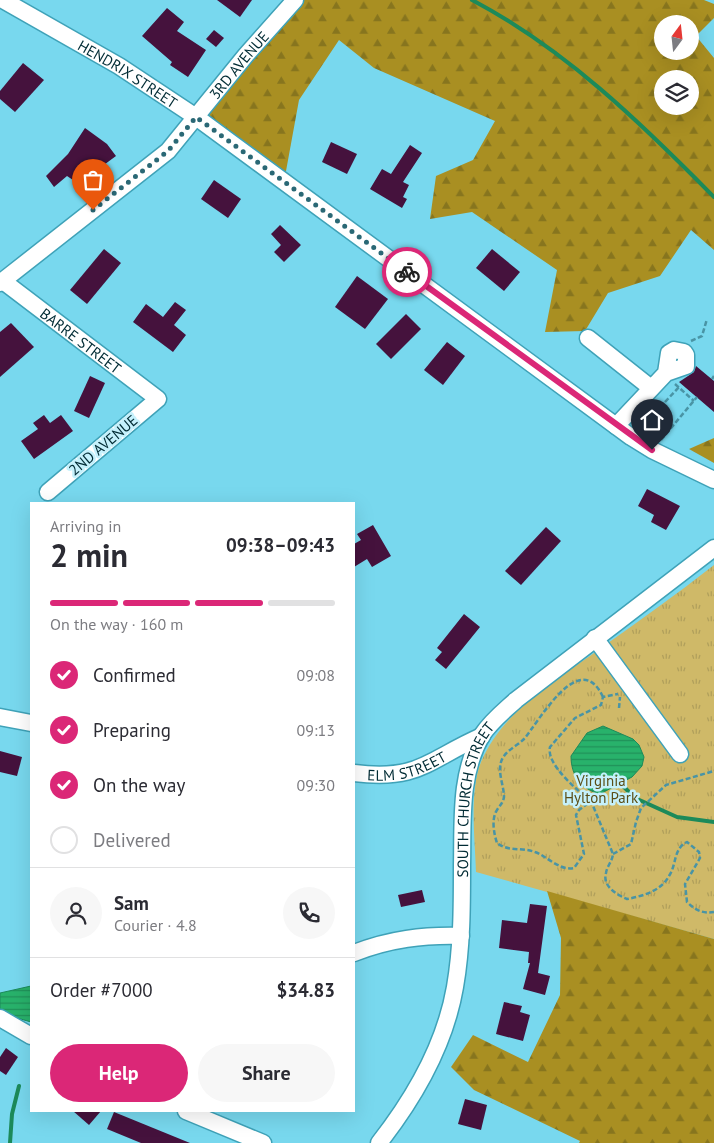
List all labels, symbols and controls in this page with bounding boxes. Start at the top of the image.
north arrow [654,15,699,60]
map controls [654,15,699,115]
street label: 3RD AVENUE [205,27,273,103]
street label: HENDRIX STREET [75,35,182,112]
button: layers [654,70,699,115]
pin [72,159,114,210]
icon: bag [79,166,107,194]
courier [382,247,432,297]
icon: bike [393,258,421,286]
street label: BARRE STREET [37,303,126,378]
pin [631,399,673,450]
icon: home [638,406,666,434]
street label: 2ND AVENUE [65,411,141,479]
text: Arriving in [50,516,121,536]
text: 09:38–09:43 [226,533,335,557]
text: 2 min [50,534,128,576]
text: On the way · 160 m [50,614,183,634]
icon: check [50,661,78,689]
text: Confirmed [93,663,176,687]
text: 09:08 [297,665,335,685]
icon: check [50,716,78,744]
street label: SOUTH CHURCH STREET [452,717,498,877]
text: Preparing [93,718,171,742]
text: 09:13 [297,720,335,740]
street label: ELM STREET [367,746,450,784]
icon: check [50,771,78,799]
park label: Virginia Hylton Park [564,771,639,807]
text: On the way [93,773,185,797]
text: 09:30 [297,775,335,795]
text: Delivered [93,828,171,852]
button: person [50,887,102,939]
button: phone [283,887,335,939]
text: Sam [114,891,149,915]
text: Courier · 4.8 [114,915,197,935]
text: Order #7000 [50,978,153,1002]
text: $34.83 [276,978,335,1002]
button: Help [50,1044,188,1102]
button: Share [198,1044,335,1102]

